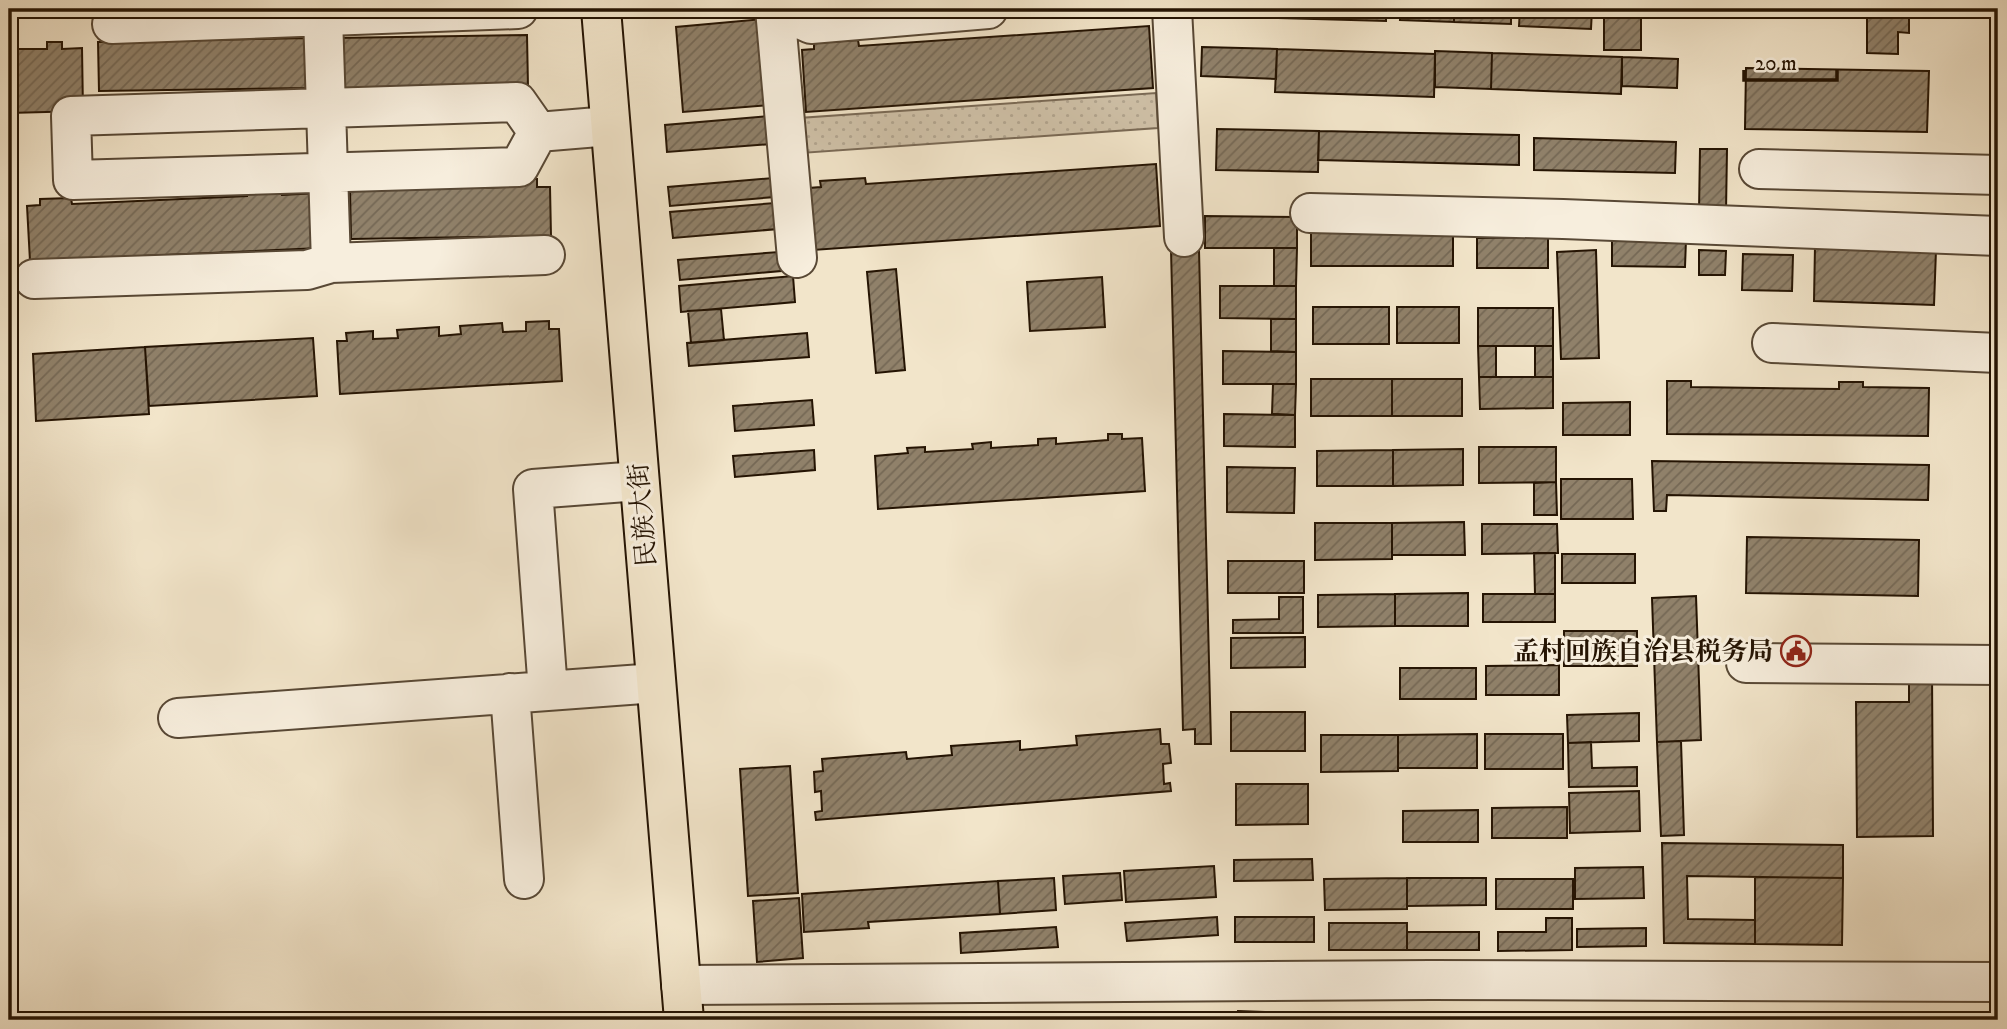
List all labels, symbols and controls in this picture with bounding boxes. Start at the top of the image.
scale bar [1744,38,1837,82]
text: 20 m [1755,51,1797,77]
street label: 民族大街 [623,462,664,568]
public building icon: 孟村回族自治县税务局 [1779,634,1813,668]
place label: 孟村回族自治县税务局 [1513,636,1773,669]

